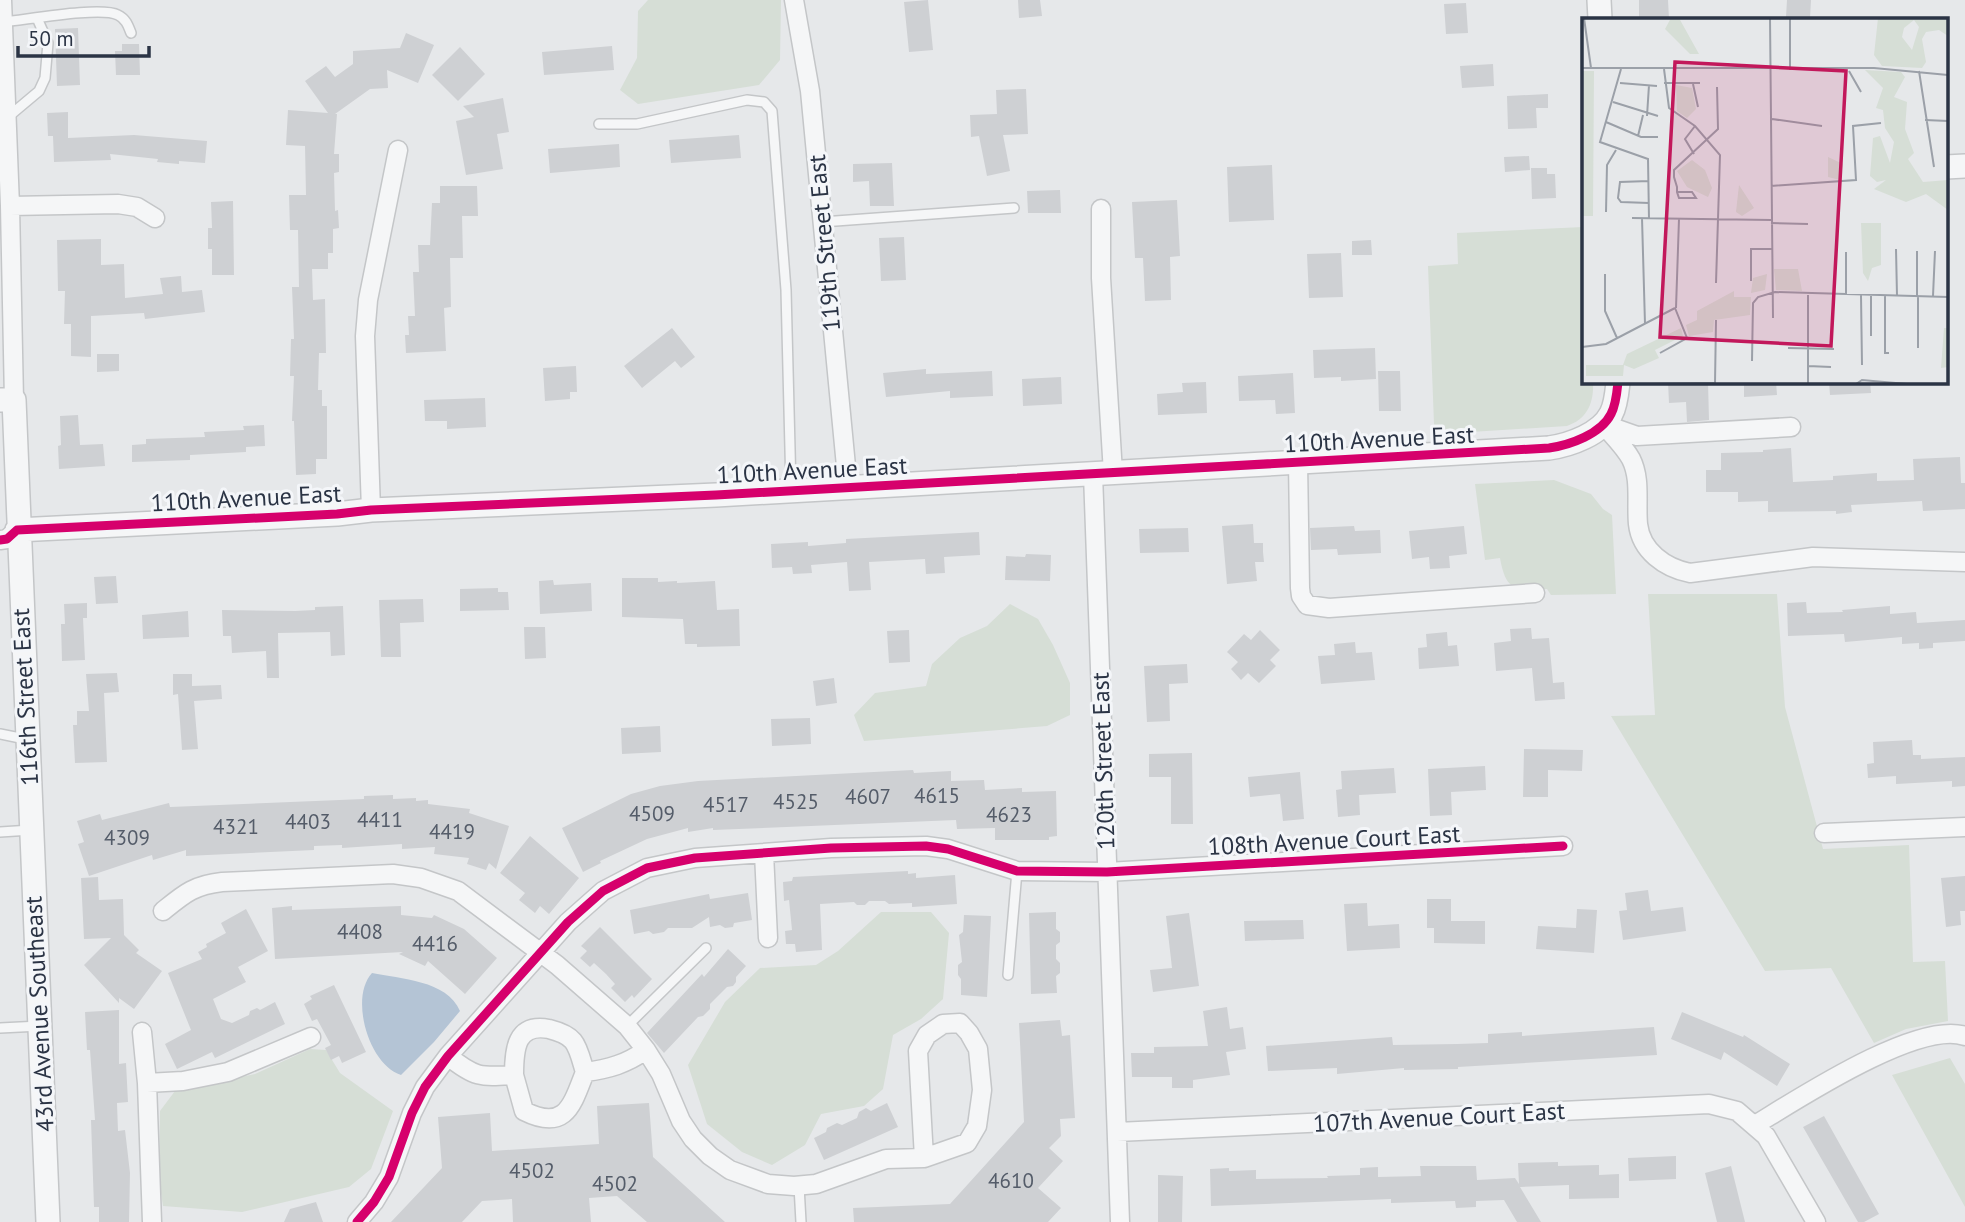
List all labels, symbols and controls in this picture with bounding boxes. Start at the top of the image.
scale bar [18,14,149,58]
inset map [1582,18,1948,383]
text: 50 m [28,25,74,52]
street label: 119th Street East [801,153,847,333]
street label: 110th Avenue East [1283,419,1475,459]
street label: 110th Avenue East [716,450,908,490]
street label: 110th Avenue East [150,478,342,518]
street label: 116th Street East [5,607,45,787]
street label: 120th Street East [1084,672,1122,850]
house number: 4615 [914,782,960,809]
house number: 4607 [845,783,891,810]
house number: 4525 [773,788,819,815]
house number: 4517 [703,791,749,818]
house number: 4509 [629,800,675,827]
house number: 4623 [986,801,1032,828]
house number: 4411 [357,806,403,833]
house number: 4403 [285,808,331,835]
house number: 4321 [213,813,259,840]
house number: 4419 [429,818,475,845]
street label: 108th Avenue Court East [1207,818,1461,862]
house number: 4309 [104,824,150,851]
street label: 43rd Avenue Southeast [17,895,61,1133]
house number: 4408 [337,918,383,945]
house number: 4416 [412,930,458,957]
street label: 107th Avenue Court East [1312,1095,1566,1139]
house number: 4502 [509,1157,555,1184]
house number: 4610 [988,1167,1034,1194]
house number: 4502 [592,1170,638,1197]

